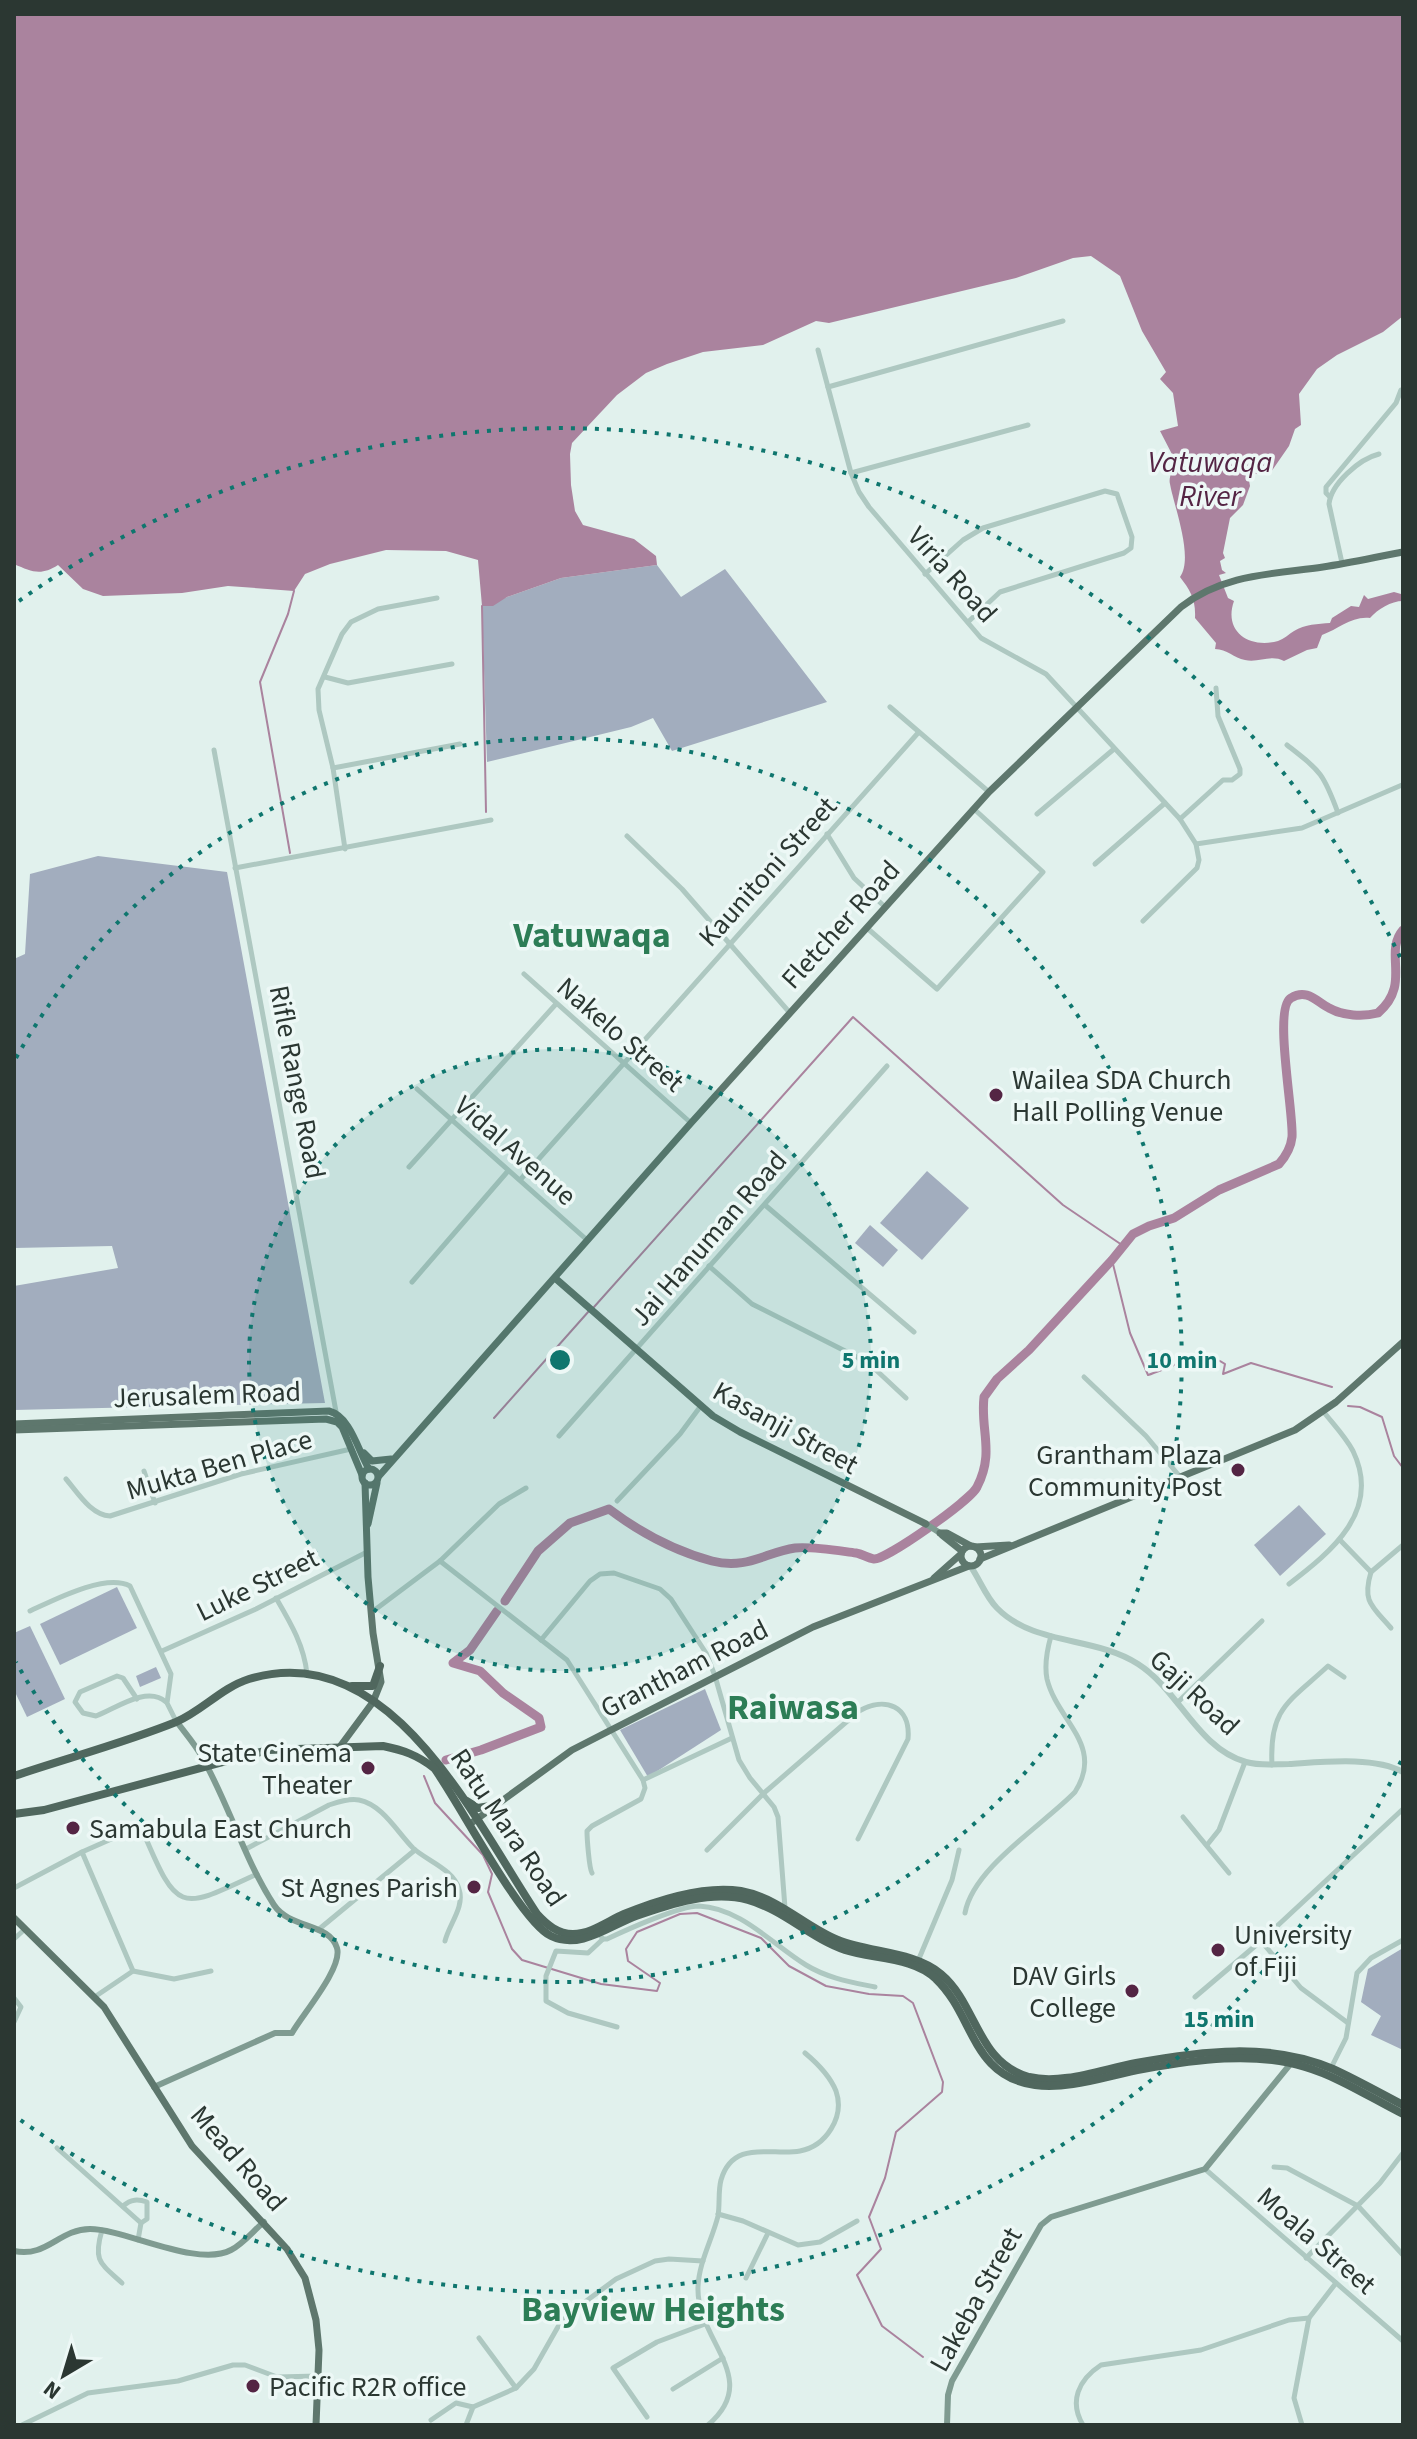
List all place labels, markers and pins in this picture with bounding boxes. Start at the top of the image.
place label: Wailea SDA Church Hall Polling Venue [1012,1060,1232,1132]
marker: Wailea SDA Church Hall Polling Venue [987,1086,1005,1104]
centre of rings [546,1346,574,1374]
place label: Grantham Plaza Community Post [1028,1435,1223,1507]
marker: Grantham Plaza Community Post [1229,1461,1247,1479]
place label: State Cinema Theater [197,1733,352,1805]
marker: State Cinema Theater [359,1759,377,1777]
place label: Samabula East Church [89,1809,352,1849]
marker: Samabula East Church [64,1819,82,1837]
place label: St Agnes Parish [280,1868,458,1908]
marker: St Agnes Parish [465,1878,483,1896]
place label: University of Fiji [1234,1915,1352,1987]
marker: University of Fiji [1209,1941,1227,1959]
place label: DAV Girls College [1011,1956,1116,2028]
marker: DAV Girls College [1123,1982,1141,2000]
place label: Pacific R2R office [269,2367,466,2407]
marker: Pacific R2R office [244,2377,262,2395]

